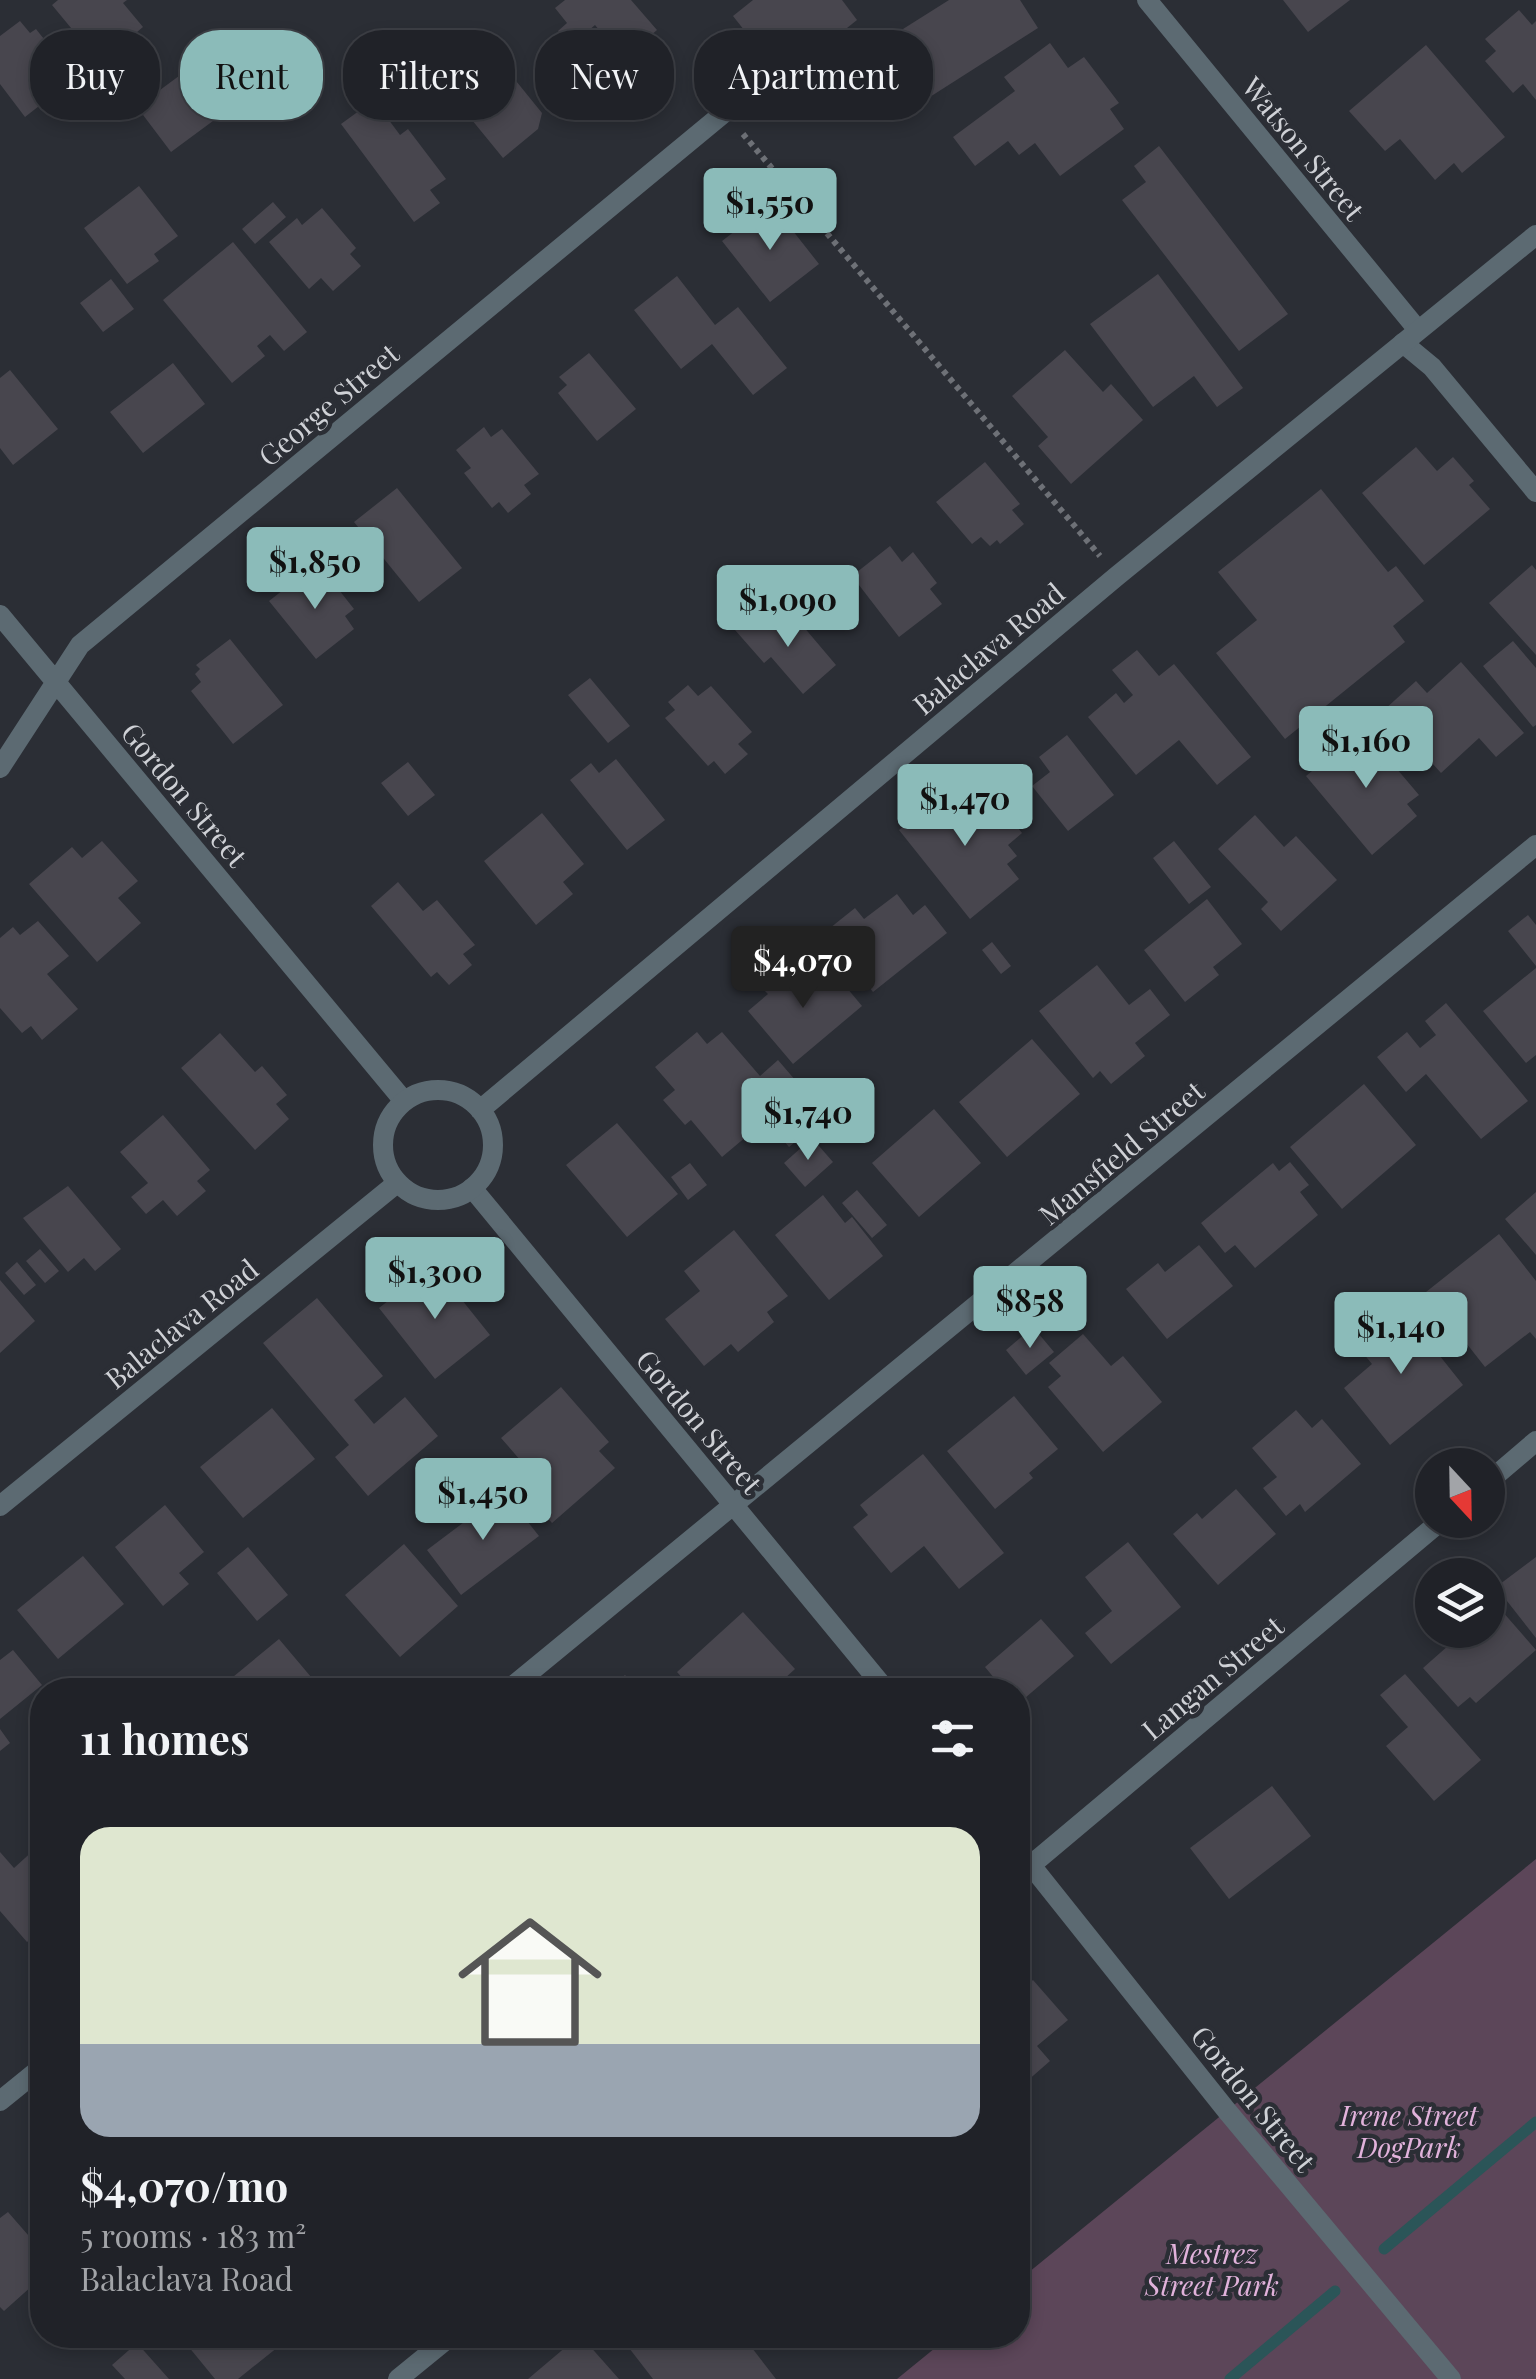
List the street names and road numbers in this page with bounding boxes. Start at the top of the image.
street label: Watson Street [1234,68,1374,228]
street label: George Street [250,334,407,474]
street label: Balaclava Road [905,574,1071,722]
street label: Gordon Street [114,714,257,875]
street label: Mansfield Street [1031,1071,1212,1232]
street label: Balaclava Road [97,1250,265,1396]
street label: Gordon Street [629,1341,772,1502]
street label: Langan Street [1133,1606,1291,1747]
street label: Gordon Street [1184,2017,1325,2179]

